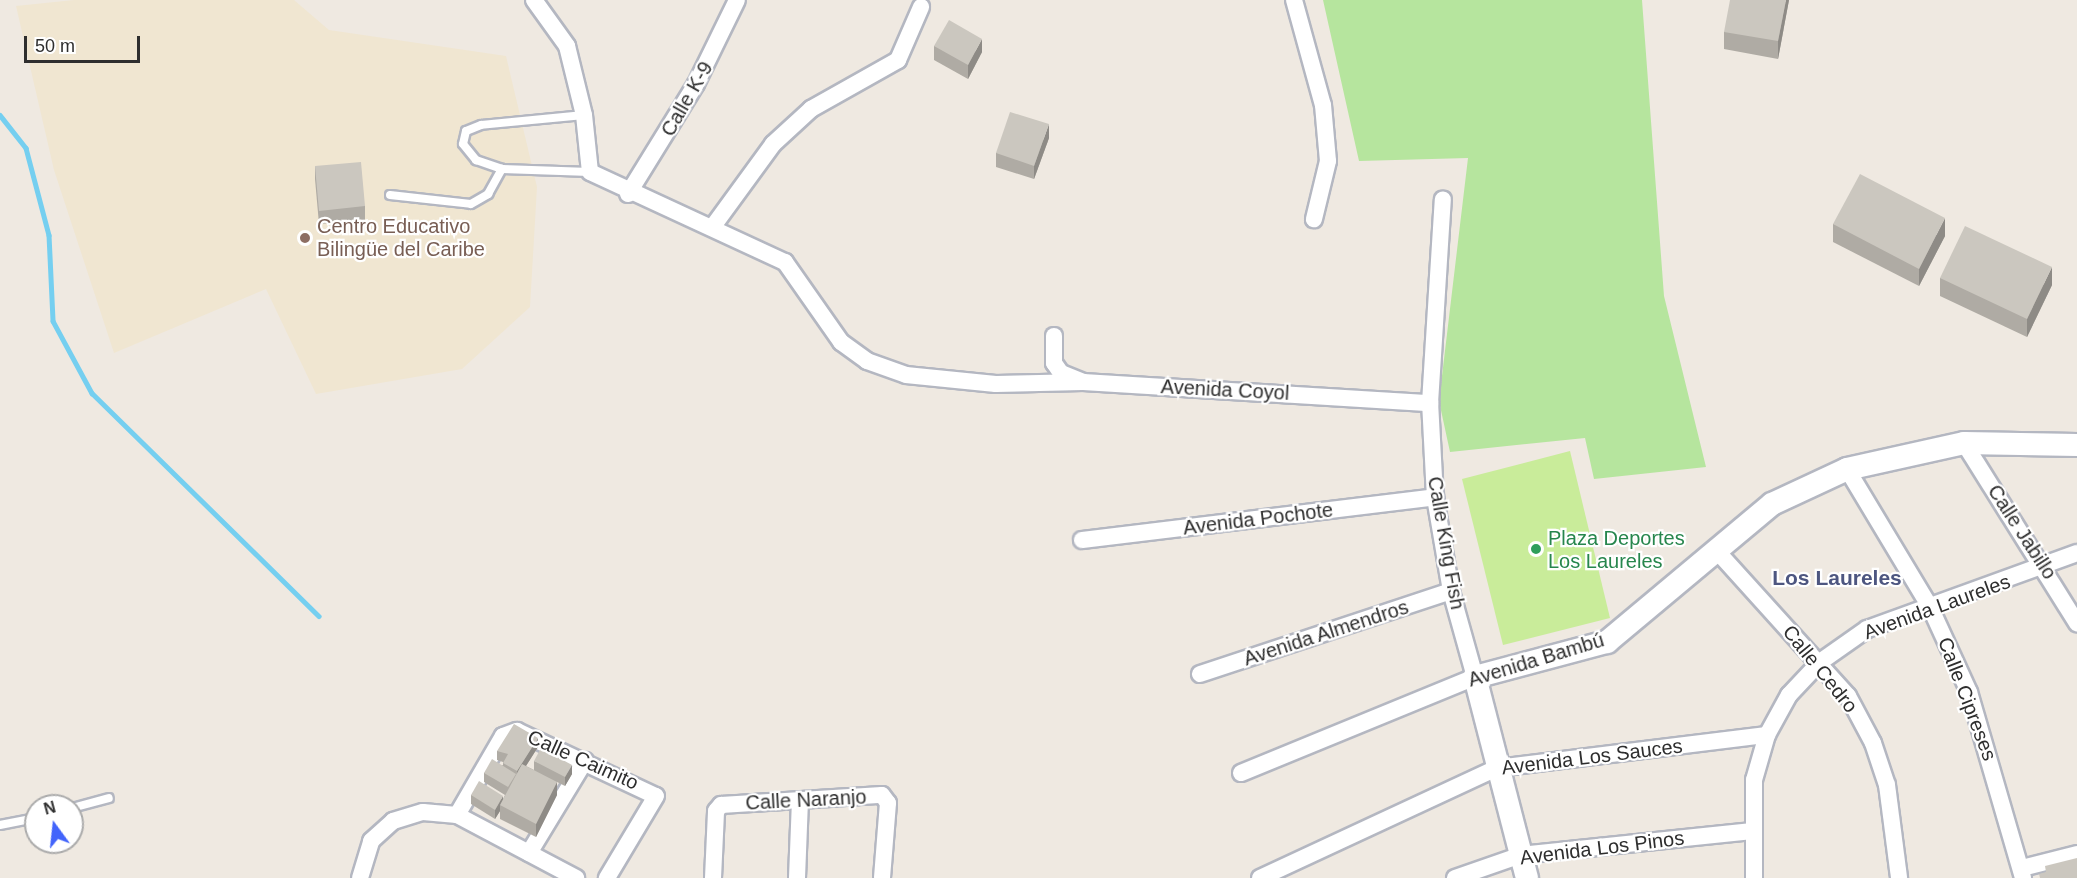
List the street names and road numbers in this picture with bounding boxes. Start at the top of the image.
street label: Calle K-9 [656,57,718,141]
street label: Avenida Coyol [1160,375,1290,405]
street label: Calle King Fish [1423,475,1469,611]
street label: Calle Jabillo [1983,480,2061,584]
street label: Avenida Pochote [1182,498,1334,540]
street label: Avenida Laureles [1860,569,2014,645]
street label: Avenida Almendros [1240,595,1412,671]
street label: Calle Cedro [1777,620,1863,718]
street label: Avenida Bambú [1465,628,1607,692]
street label: Calle Cipreses [1932,634,2002,764]
street label: Calle Caimito [524,725,642,795]
street label: Avenida Los Sauces [1500,734,1684,780]
street label: Calle Naranjo [745,785,867,815]
street label: Avenida Los Pinos [1519,826,1685,870]

